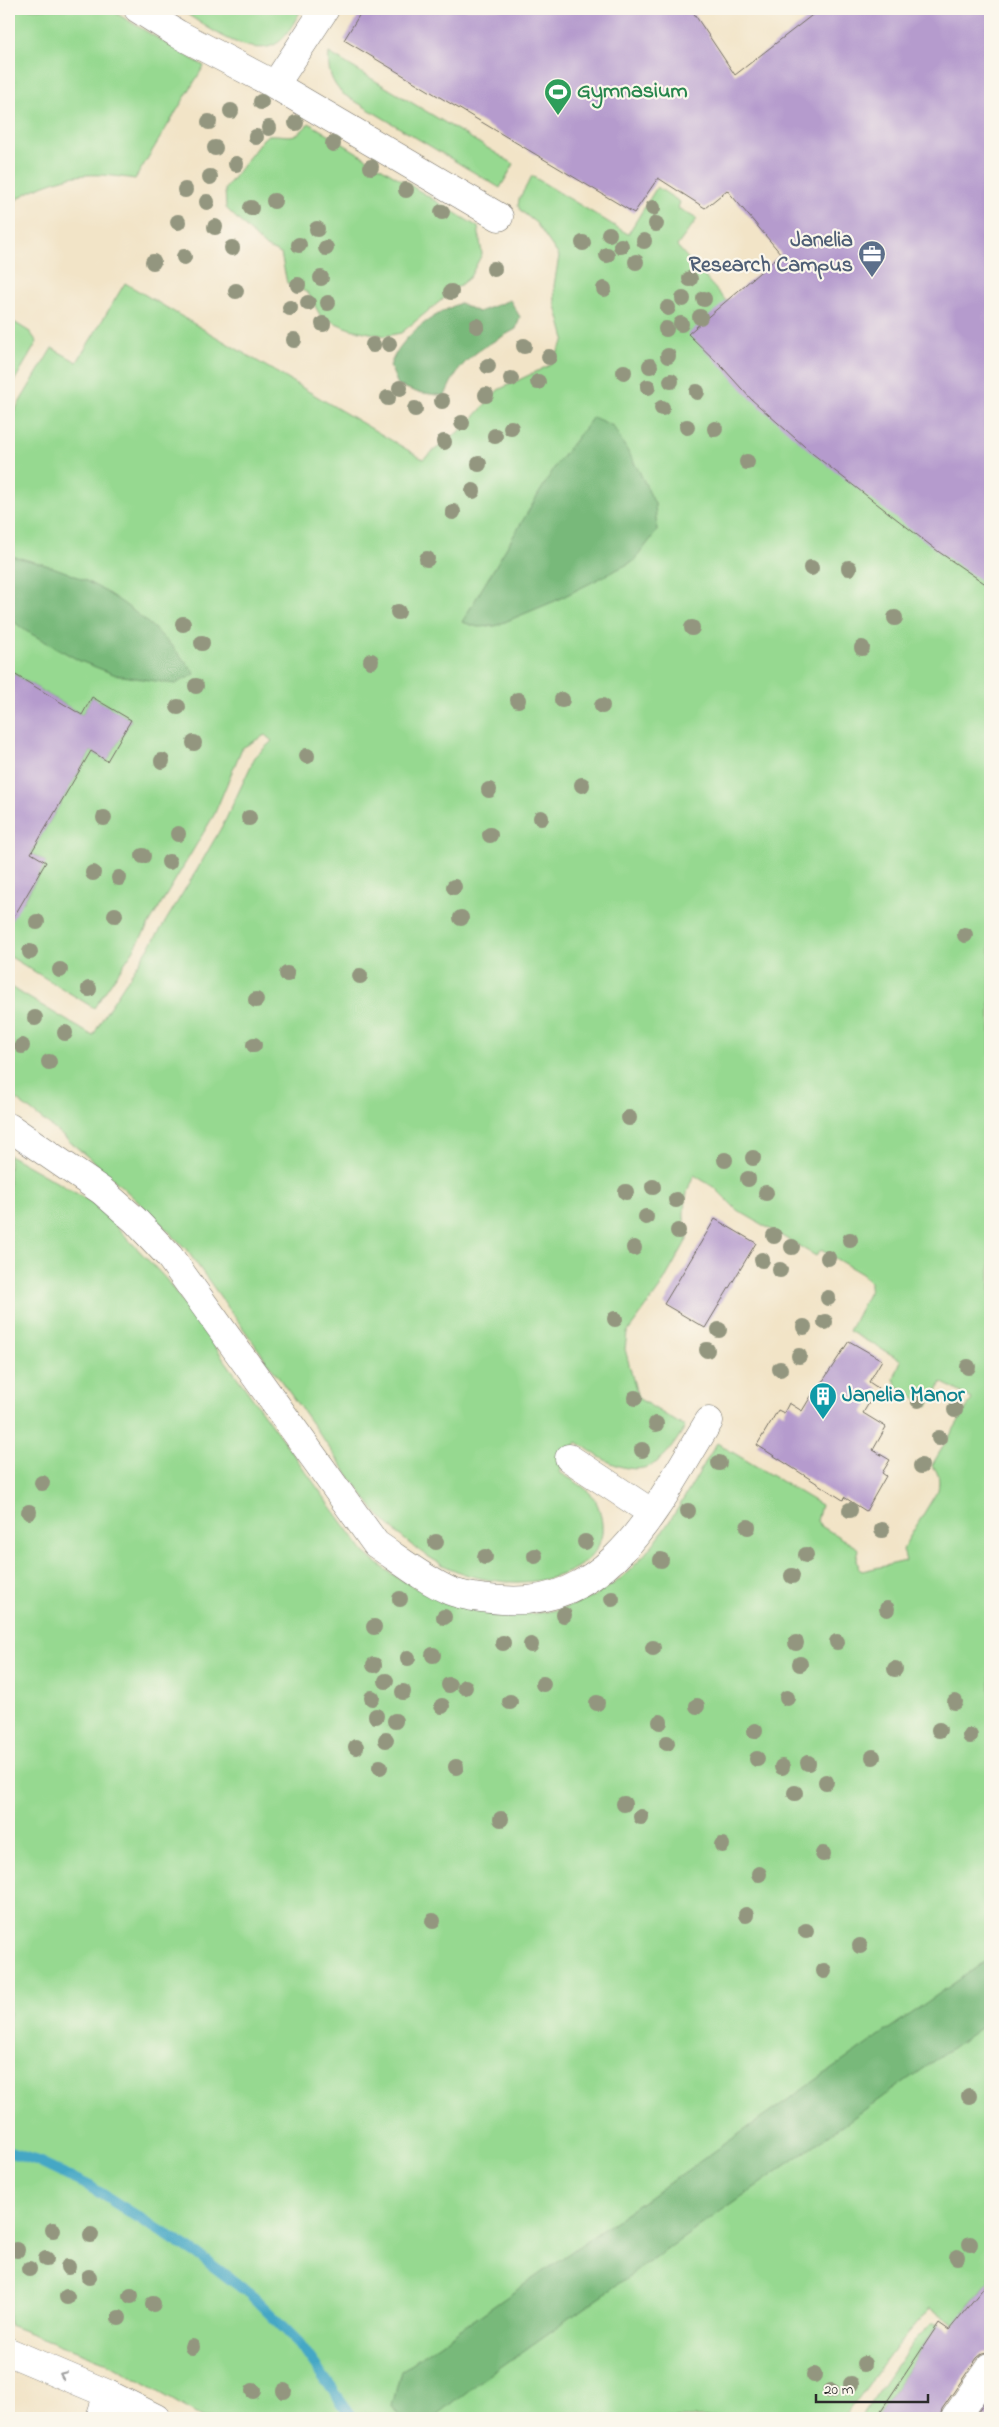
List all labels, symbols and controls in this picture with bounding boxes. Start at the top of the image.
place label: Gymnasium [577,76,688,109]
sports icon: Gymnasium [543,77,573,116]
place label: Janelia Research Campus [689,225,853,282]
office icon: Janelia Research Campus [857,239,887,278]
place label: Janelia Manor [842,1380,966,1412]
building icon: Janelia Manor [808,1381,838,1420]
one-way arrow [59,2371,68,2382]
scale bar [816,2372,929,2404]
text: 20 m [824,2379,854,2401]

